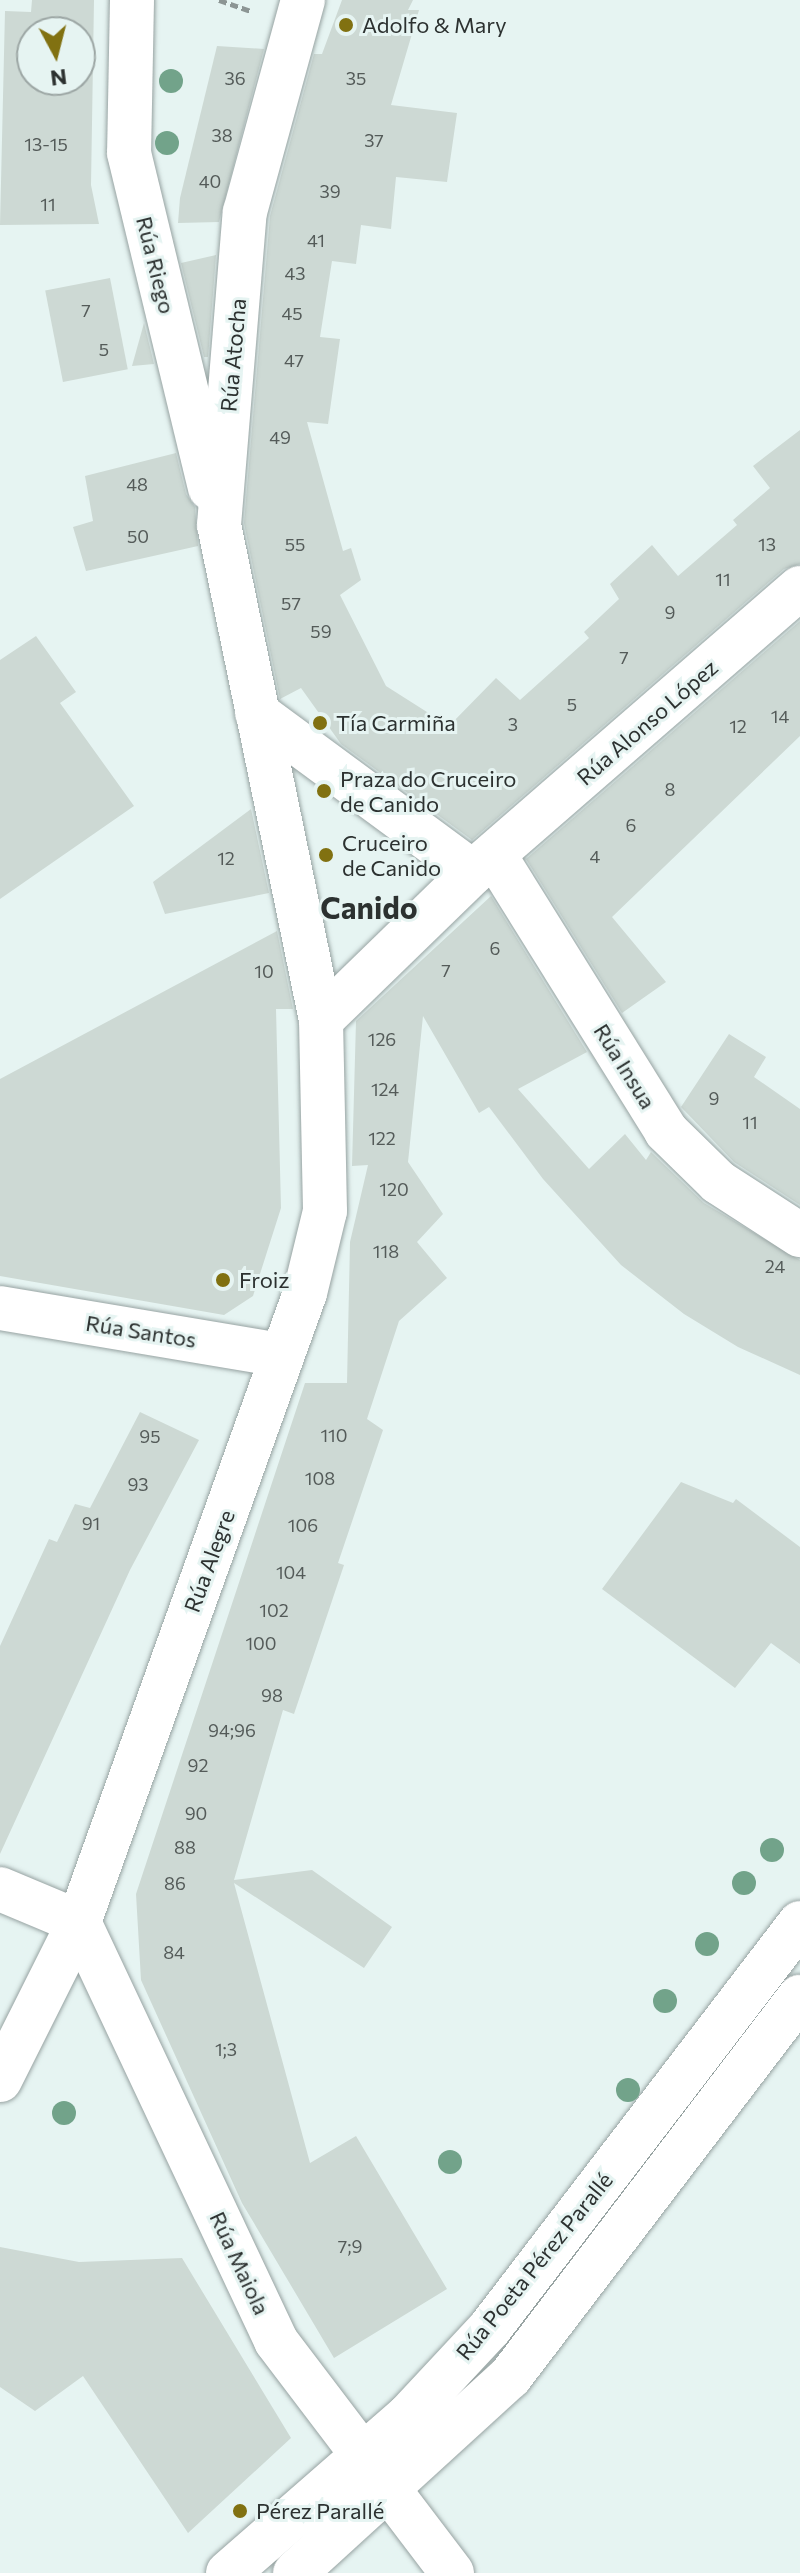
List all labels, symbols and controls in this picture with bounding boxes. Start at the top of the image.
place label: Adolfo & Mary [362,12,507,38]
north arrow [16,16,96,96]
marker: Adolfo & Mary [337,16,355,34]
text: N [49,64,69,93]
house number: 36 [224,67,246,89]
house number: 35 [346,67,366,89]
house number: 38 [211,124,233,146]
house number: 37 [364,129,384,151]
house number: 13-15 [24,133,68,155]
house number: 40 [199,170,221,192]
house number: 39 [319,180,341,202]
house number: 11 [40,193,56,215]
street label: Rúa Riego [131,214,181,316]
house number: 41 [307,229,325,251]
house number: 43 [284,262,306,284]
street label: Rúa Atocha [215,297,251,413]
house number: 7 [81,299,91,321]
house number: 45 [281,302,303,324]
house number: 5 [99,338,109,360]
house number: 47 [284,349,304,371]
house number: 49 [269,426,291,448]
house number: 48 [126,473,148,495]
house number: 50 [127,525,149,547]
house number: 55 [285,533,305,555]
house number: 13 [758,533,776,555]
house number: 11 [715,568,731,590]
house number: 57 [281,592,301,614]
house number: 9 [665,601,675,623]
house number: 59 [310,620,332,642]
house number: 7 [619,646,629,668]
street label: Rúa Alonso López [571,654,723,790]
house number: 5 [567,693,577,715]
house number: 14 [771,705,789,727]
place label: Tía Carmiña [336,710,456,736]
house number: 3 [508,713,518,735]
marker: Tía Carmiña [311,714,329,732]
house number: 12 [729,715,747,737]
place label: Praza do Cruceiro de Canido [340,765,516,816]
house number: 8 [665,778,675,800]
marker: Praza do Cruceiro de Canido [315,782,333,800]
house number: 6 [626,814,636,836]
place label: Cruceiro de Canido [342,829,441,880]
house number: 4 [590,845,600,867]
marker: Cruceiro de Canido [317,846,335,864]
house number: 12 [217,847,235,869]
district label: Canido [320,889,418,925]
house number: 6 [490,937,500,959]
house number: 7 [441,959,451,981]
house number: 10 [254,960,274,982]
street label: Rúa Insua [589,1019,661,1113]
house number: 126 [368,1028,396,1050]
house number: 124 [371,1078,399,1100]
house number: 9 [709,1087,719,1109]
house number: 11 [742,1111,758,1133]
house number: 122 [368,1127,396,1149]
house number: 120 [379,1178,409,1200]
house number: 118 [373,1240,399,1262]
house number: 24 [765,1255,785,1277]
place label: Froiz [239,1267,289,1293]
marker: Froiz [214,1271,232,1289]
street label: Rúa Santos [84,1309,198,1353]
house number: 110 [320,1424,348,1446]
house number: 95 [139,1425,161,1447]
house number: 108 [305,1467,335,1489]
house number: 93 [127,1473,149,1495]
street label: Rúa Alegre [178,1506,240,1616]
house number: 91 [82,1512,100,1534]
house number: 106 [288,1514,318,1536]
house number: 104 [276,1561,306,1583]
house number: 102 [259,1599,289,1621]
house number: 100 [245,1632,277,1654]
house number: 98 [261,1684,283,1706]
house number: 94;96 [208,1719,256,1741]
house number: 92 [188,1754,208,1776]
house number: 90 [185,1802,207,1824]
house number: 88 [174,1836,196,1858]
house number: 86 [164,1872,186,1894]
house number: 84 [163,1941,185,1963]
house number: 1;3 [215,2038,237,2060]
street label: Rúa Poeta Pérez Parallé [450,2167,618,2365]
street label: Rúa Maiola [205,2207,275,2319]
house number: 7;9 [338,2235,362,2257]
place label: Pérez Parallé [256,2498,384,2524]
marker: Pérez Parallé [231,2502,249,2520]

